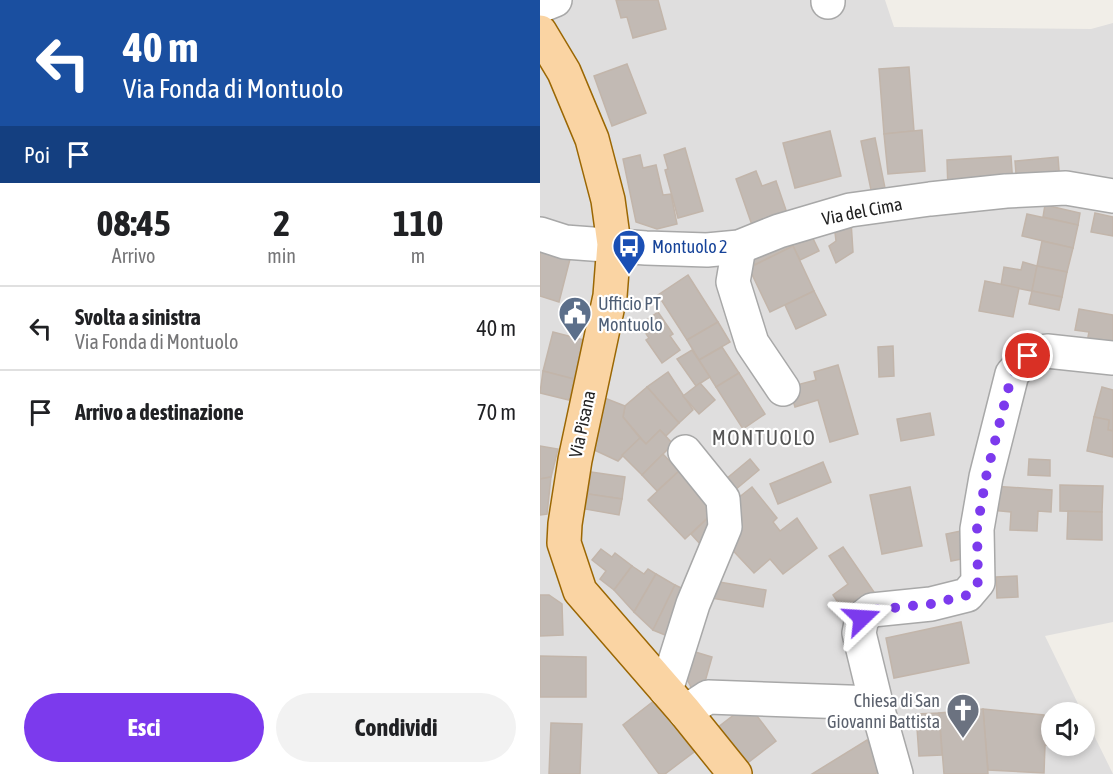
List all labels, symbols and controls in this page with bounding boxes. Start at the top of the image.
text: 40 m [123,23,198,71]
icon: left [24,24,102,102]
text: Via Fonda di Montuolo [123,73,344,104]
icon: arrive [62,138,95,171]
text: Poi [24,142,50,168]
street label: Via del Cima [820,193,904,229]
text: 08:45 [97,202,171,244]
text: 2 [273,202,290,244]
text: 110 [393,202,443,244]
bus stop icon: Montuolo 2 [611,228,647,275]
place label: Montuolo 2 [652,236,728,257]
text: Arrivo [112,244,155,267]
text: min [267,244,296,267]
text: m [411,244,425,267]
place label: Ufficio PT Montuolo [598,293,663,335]
public building icon: Ufficio PT Montuolo [557,295,593,342]
text: Svolta a sinistra [75,304,201,330]
icon: left [24,312,57,345]
text: 40 m [476,315,516,341]
text: Via Fonda di Montuolo [75,330,238,353]
pin [1002,330,1053,381]
icon: arrive [1011,339,1044,372]
street label: Via Pisana [565,388,599,460]
icon: arrive [24,396,57,429]
text: Arrivo a destinazione [75,399,244,425]
text: 70 m [476,399,516,425]
district label: MONTUOLO [712,425,816,449]
position arrow [830,586,894,650]
place label: Chiesa di San Giovanni Battista [827,690,940,732]
church icon: Chiesa di San Giovanni Battista [945,692,981,739]
button: Esci [24,693,264,762]
button: Condividi [276,693,516,762]
map controls [1041,702,1095,756]
button: sound [1041,702,1095,756]

